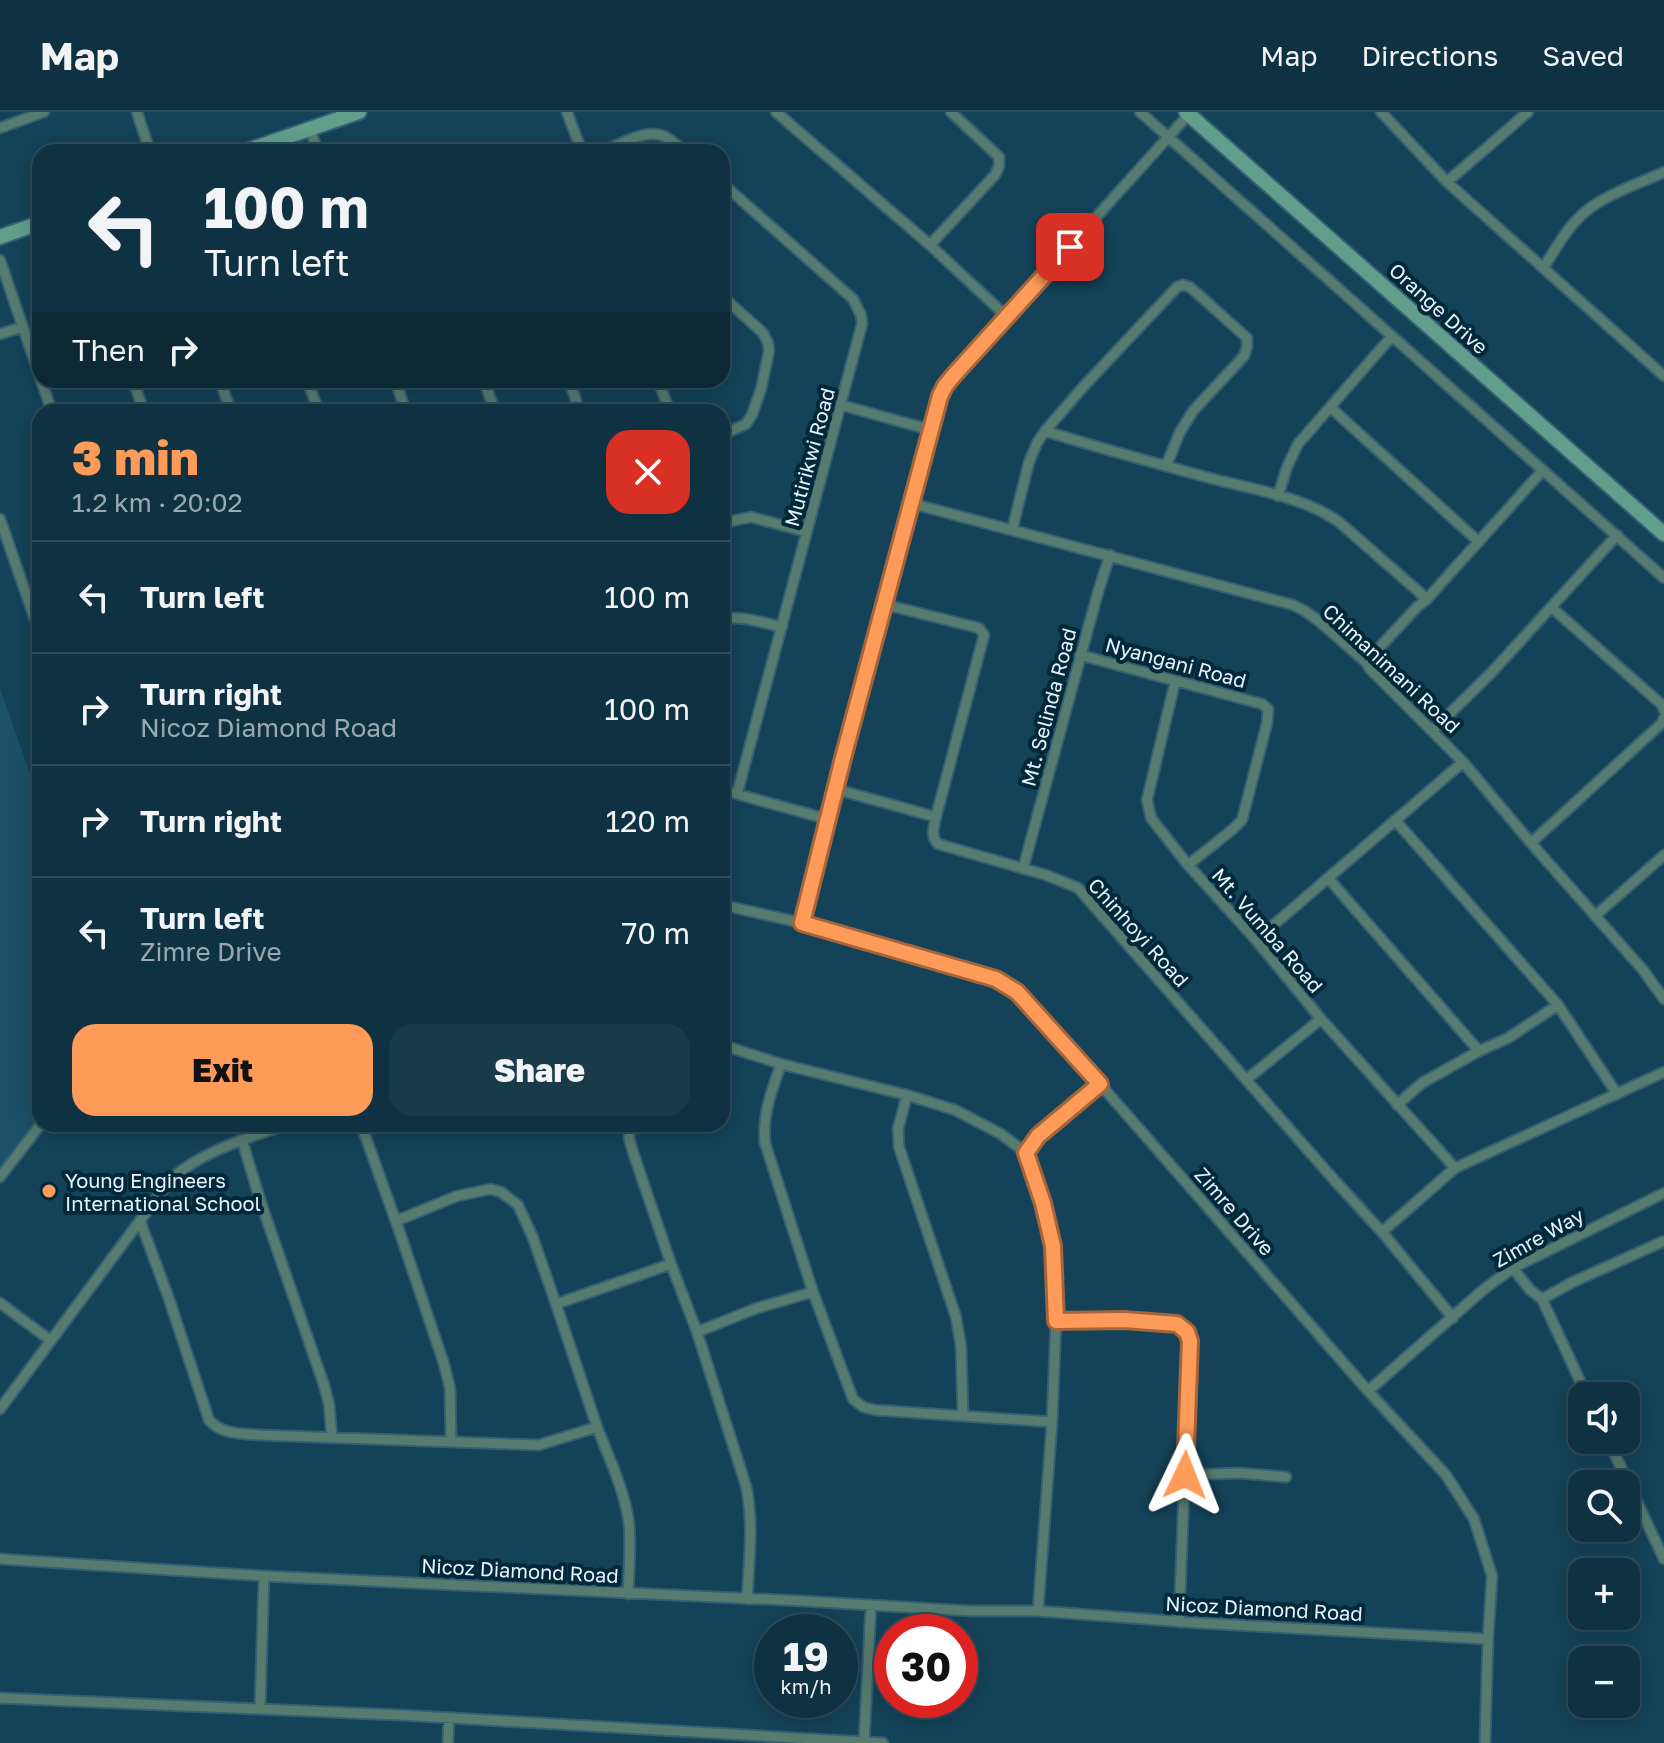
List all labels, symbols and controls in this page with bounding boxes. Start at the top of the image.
text: Map [40,33,119,78]
text: Map [1260,39,1317,72]
text: Directions [1361,39,1498,72]
text: Saved [1542,39,1624,72]
text: 100 m [204,173,369,240]
icon: left [72,176,176,280]
pin [1036,213,1104,281]
icon: arrive [1048,225,1092,269]
text: Turn left [204,241,350,284]
street label: Orange Drive [1385,257,1493,359]
icon: right [161,328,205,372]
text: Then [72,332,145,368]
street label: Mutirikwi Road [779,385,839,529]
text: 3 min [72,428,199,486]
button: close [606,430,690,514]
text: 1.2 km · 20:02 [72,487,243,518]
icon: left [72,575,116,619]
text: Turn left [140,579,265,615]
text: 100 m [604,579,690,615]
street label: Chimanimani Road [1319,598,1465,738]
street label: Mt. Selinda Road [1015,625,1081,789]
street label: Nyangani Road [1103,632,1249,692]
text: Turn right [140,676,282,712]
icon: right [72,687,116,731]
text: 100 m [604,691,690,727]
text: Nicoz Diamond Road [140,712,397,743]
icon: right [72,799,116,843]
text: Turn right [140,803,282,839]
text: 120 m [605,803,690,839]
street label: Mt. Vumba Road [1208,863,1328,997]
street label: Chinhoyi Road [1084,873,1194,991]
text: Turn left [140,900,265,936]
icon: left [72,911,116,955]
text: 70 m [621,915,690,951]
text: Zimre Drive [140,936,281,967]
button: Exit [72,1024,373,1116]
button: Share [389,1024,690,1116]
street label: Zimre Drive [1190,1162,1280,1260]
place label: Young Engineers International School [65,1168,261,1215]
marker: Young Engineers International School [40,1182,58,1200]
street label: Zimre Way [1489,1202,1587,1272]
map controls [1568,1382,1640,1718]
button: sound [1568,1382,1640,1454]
position arrow [1143,1433,1227,1517]
button: search [1568,1470,1640,1542]
street label: Nicoz Diamond Road [421,1553,619,1587]
button: + [1568,1558,1640,1630]
street label: Nicoz Diamond Road [1165,1591,1363,1625]
speed limit sign: 30 [874,1614,978,1718]
text: 19 [783,1632,829,1680]
button: − [1568,1646,1640,1718]
text: km/h [781,1674,831,1698]

